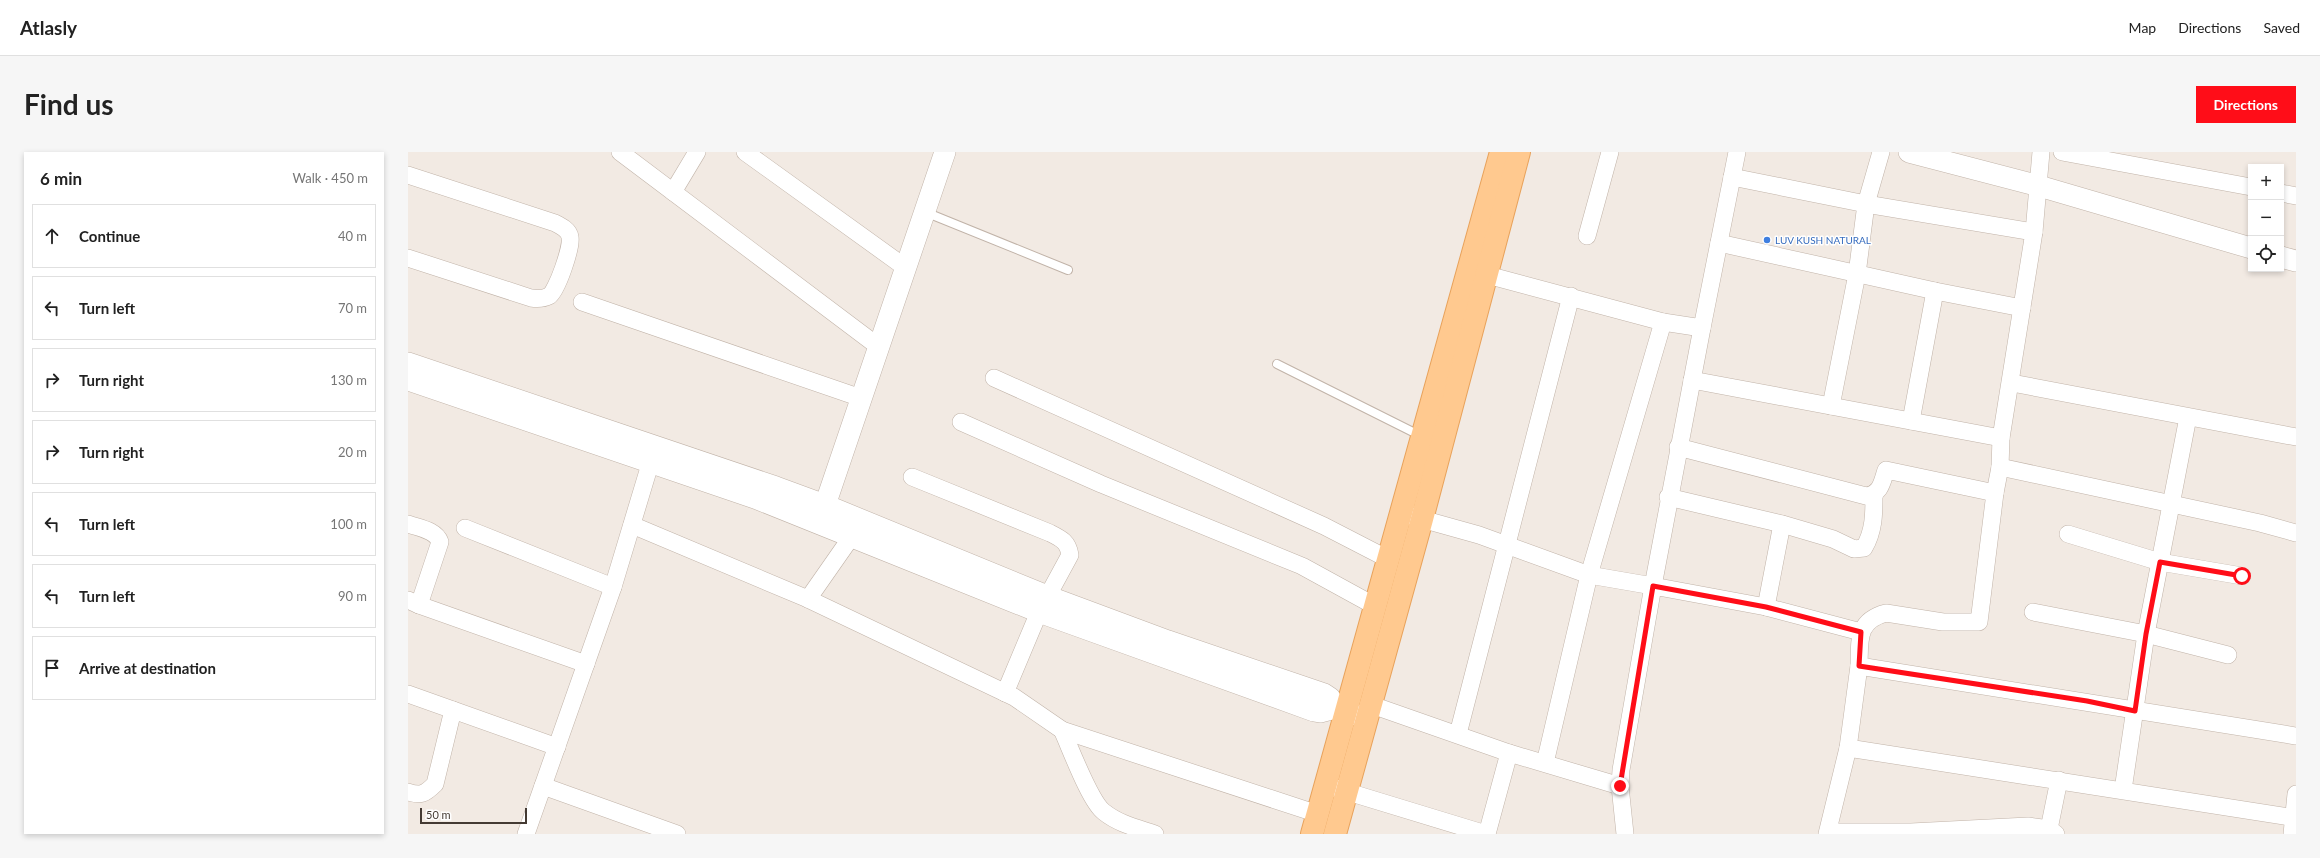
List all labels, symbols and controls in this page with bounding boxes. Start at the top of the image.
text: Atlasly [20,16,77,39]
text: Map [2129,19,2156,36]
text: Directions [2178,19,2241,36]
text: Saved [2263,19,2300,36]
button: Directions [2196,86,2296,123]
text: Find us [24,87,114,121]
map controls [2248,164,2284,272]
button: + [2248,164,2284,200]
text: 6 min [40,168,82,189]
text: Walk · 450 m [292,170,368,186]
button: − [2248,200,2284,236]
icon: ahead [41,225,63,247]
text: Continue [79,227,140,245]
text: 40 m [338,228,367,244]
place label: LUV KUSH NATURAL [1775,234,1871,246]
marker: LUV KUSH NATURAL [1762,235,1772,245]
button: locate [2248,236,2284,272]
icon: left [41,297,63,319]
text: Turn left [79,299,135,317]
text: 70 m [338,300,367,316]
icon: right [41,369,63,391]
text: Turn right [79,371,144,389]
text: 130 m [330,372,367,388]
icon: right [41,441,63,463]
text: Turn right [79,443,144,461]
text: 20 m [338,444,367,460]
icon: left [41,513,63,535]
text: Turn left [79,515,135,533]
text: 100 m [330,516,367,532]
route start [2233,567,2251,585]
icon: left [41,585,63,607]
text: Turn left [79,587,135,605]
text: 90 m [338,588,367,604]
icon: arrive [41,657,63,679]
text: Arrive at destination [79,659,216,677]
route end [1611,777,1629,795]
scale bar [420,806,527,825]
text: 50 m [426,808,451,821]

